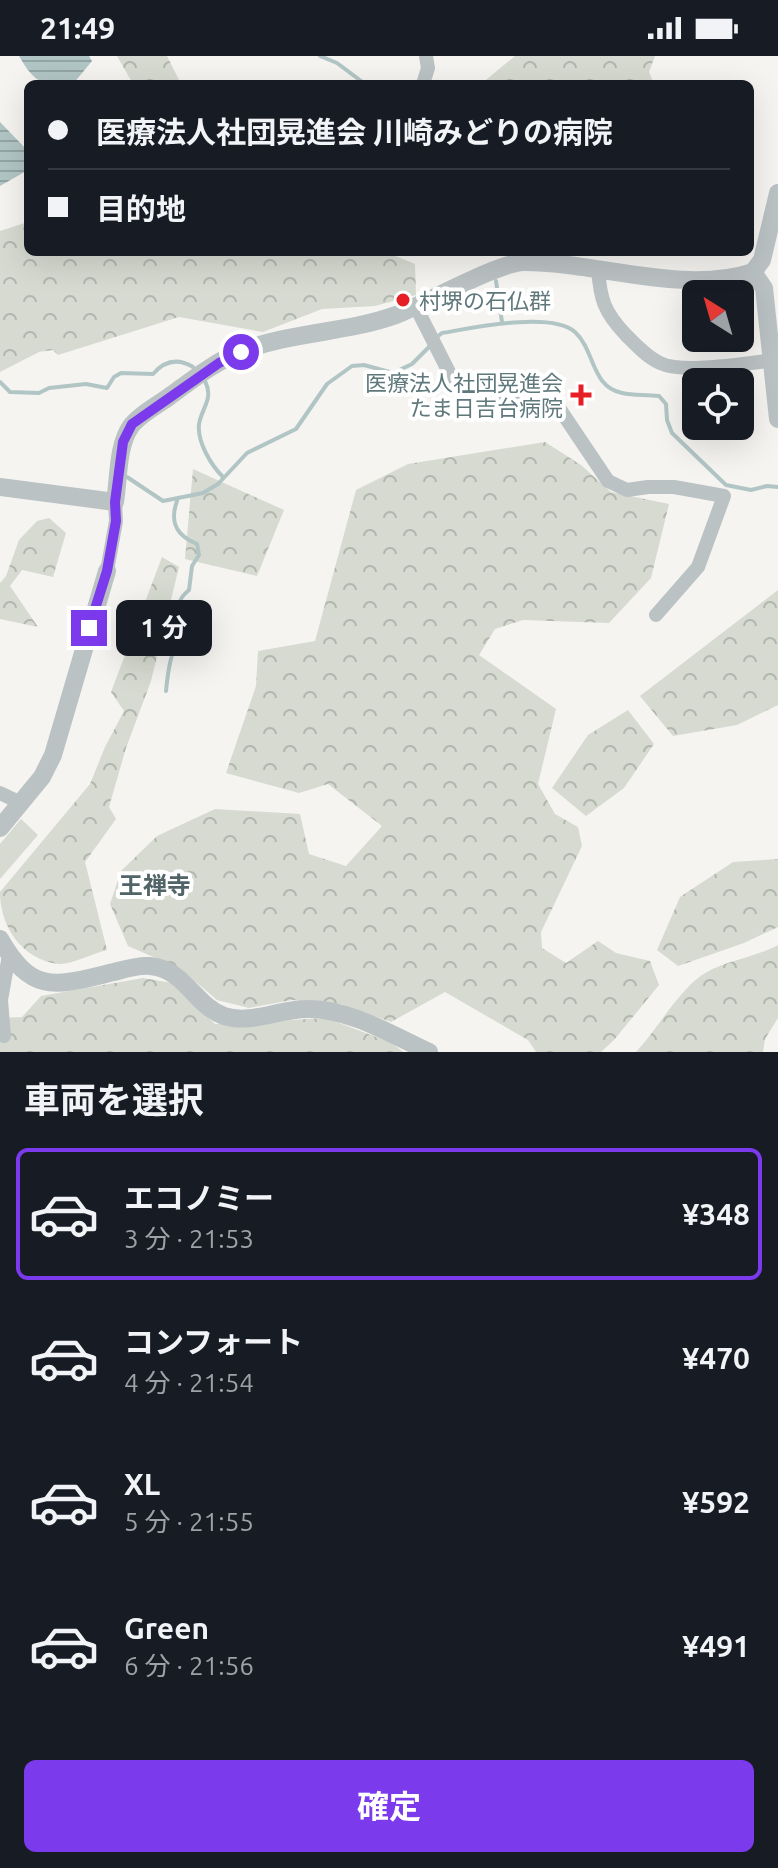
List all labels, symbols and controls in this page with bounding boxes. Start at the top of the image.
text: 21:49 [40,11,115,45]
text: 医療法人社団晃進会 川崎みどりの病院 [96,115,613,149]
text: 目的地 [96,192,186,226]
north arrow [682,280,754,352]
map controls [682,280,754,440]
place label: 村堺の石仏群 [419,288,551,313]
marker: 村堺の石仏群 [394,291,412,309]
route start [223,334,259,370]
button: locate [682,368,754,440]
place label: 医療法人社団晃進会 たま日吉台病院 [365,370,563,420]
marker: 医療法人社団晃進会 たま日吉台病院 [570,384,592,406]
callout: 1 分 [117,600,213,656]
route end [71,610,107,646]
text: 1 分 [141,613,187,642]
district label: 王禅寺 [119,872,191,899]
text: 車両を選択 [24,1079,204,1120]
icon: car [28,1178,100,1250]
text: エコノミー [124,1181,274,1215]
text: ¥348 [682,1197,750,1231]
text: 3 分 · 21:53 [124,1224,254,1253]
icon: car [28,1322,100,1394]
text: コンフォート [124,1325,303,1359]
text: ¥470 [682,1341,750,1375]
text: 4 分 · 21:54 [124,1368,254,1397]
icon: car [28,1466,100,1538]
text: XL [124,1467,160,1501]
text: ¥592 [682,1485,750,1519]
text: 5 分 · 21:55 [124,1507,254,1536]
icon: car [28,1610,100,1682]
text: Green [124,1611,209,1645]
text: ¥491 [682,1629,750,1663]
text: 6 分 · 21:56 [124,1651,254,1680]
button: 確定 [24,1760,754,1852]

